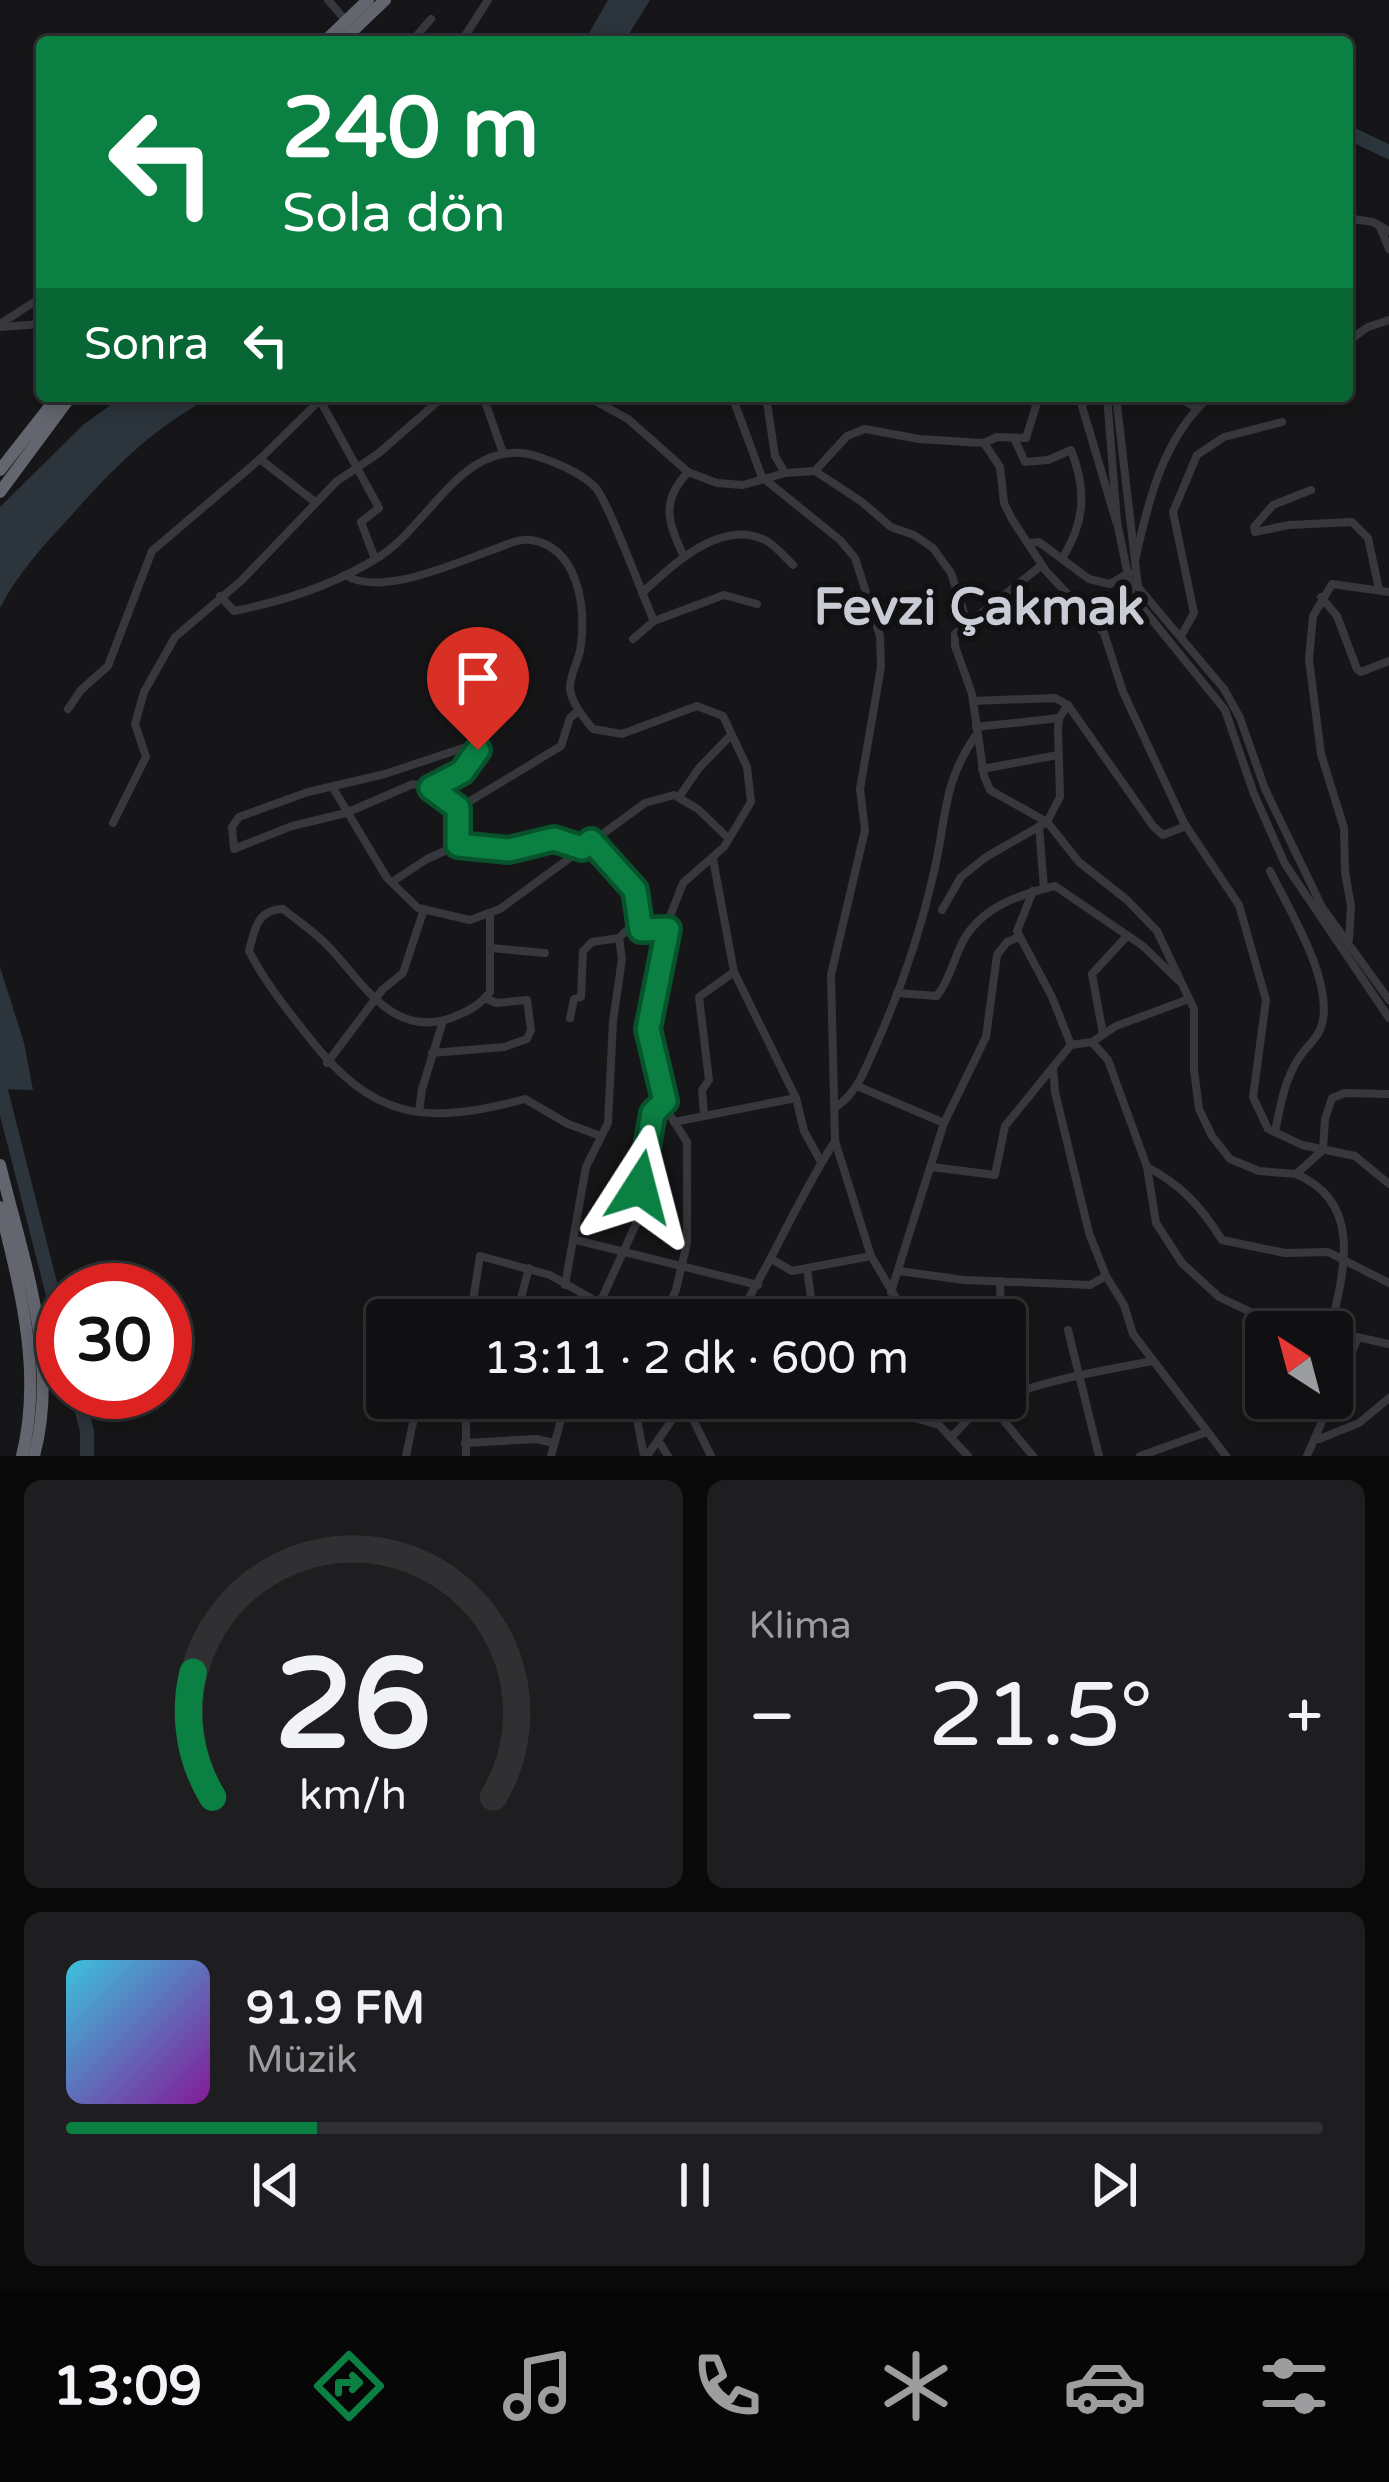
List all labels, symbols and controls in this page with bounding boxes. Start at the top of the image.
text: 240 m [282,79,539,180]
icon: left [84,84,240,240]
text: Sola dön [282,181,506,246]
icon: left [233,312,299,378]
text: Sonra [84,318,209,372]
district label: Fevzi Çakmak [813,577,1145,639]
pin [427,627,529,750]
icon: arrive [445,645,511,711]
position arrow [577,1124,703,1250]
speed limit sign: 30 [36,1263,192,1419]
north arrow [1245,1311,1353,1419]
map controls [1245,1311,1353,1419]
text: 13:11 · 2 dk · 600 m [483,1332,909,1386]
text: Klima [749,1602,852,1649]
text: 26 [275,1631,432,1782]
text: 21.5° [928,1662,1153,1771]
text: − [749,1677,796,1757]
text: + [1286,1677,1323,1757]
text: km/h [299,1770,407,1821]
text: 91.9 FM [246,1982,425,2036]
text: Müzik [246,2036,357,2083]
icon: previous [243,2152,309,2218]
icon: pause [662,2152,728,2218]
icon: next [1081,2152,1147,2218]
icon: directions [307,2344,391,2428]
icon: music [496,2344,580,2428]
icon: phone [685,2344,769,2428]
icon: climate [874,2344,958,2428]
icon: car [1063,2344,1147,2428]
icon: filters [1252,2344,1336,2428]
text: 13:09 [53,2354,202,2419]

